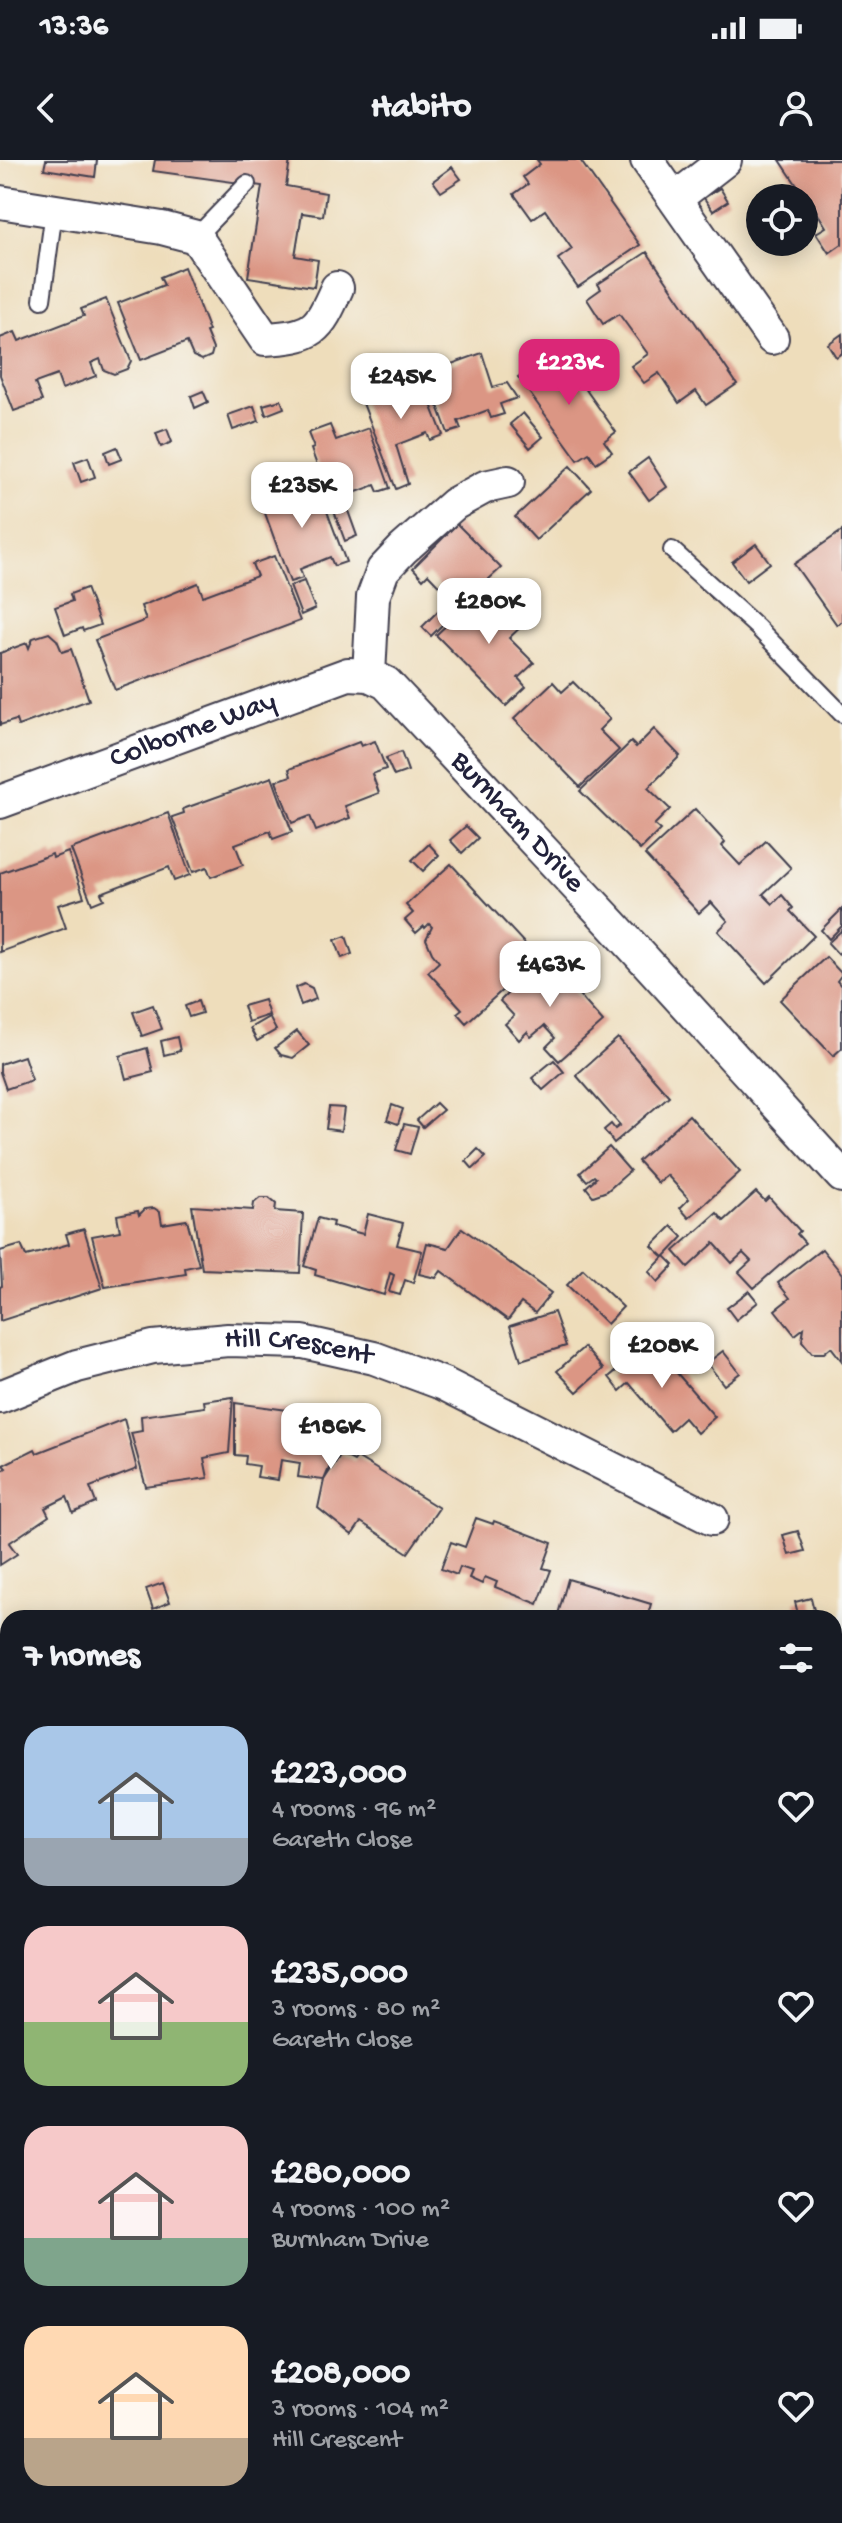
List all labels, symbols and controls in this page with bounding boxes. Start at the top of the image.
text: 13:36 [40,11,108,46]
icon: back [24,86,68,130]
icon: person [774,86,818,130]
text: Habito [371,87,471,130]
map controls [746,184,818,256]
button: locate [746,184,818,256]
pin: £223K [513,339,625,407]
text: £223K [537,349,601,380]
pin: £245K [345,353,457,421]
text: £245K [369,363,433,394]
pin: £235K [246,462,358,530]
text: £235K [269,472,335,503]
pin: £280K [433,578,545,646]
text: £280K [455,588,523,619]
street label: Colborne Way [106,684,281,777]
street label: Burnham Drive [442,744,592,901]
pin: £463K [494,941,606,1009]
text: £463K [518,951,582,982]
street label: Hill Crescent [224,1322,379,1375]
pin: £208K [606,1322,718,1390]
text: £208K [628,1332,696,1363]
pin: £186K [275,1403,387,1471]
text: £186K [299,1413,363,1444]
icon: filters [774,1636,818,1680]
text: 7 homes [24,1638,140,1678]
text: £223,000 [272,1755,407,1795]
icon: home [88,1758,184,1854]
icon: heart [774,1784,818,1828]
text: 4 rooms · 96 m² [272,1795,436,1826]
text: Gareth Close [272,1826,413,1857]
text: £235,000 [272,1955,408,1995]
icon: home [88,1958,184,2054]
icon: heart [774,1984,818,2028]
text: 3 rooms · 80 m² [272,1995,440,2026]
text: Gareth Close [272,2026,413,2057]
text: £280,000 [272,2155,410,2195]
icon: home [88,2158,184,2254]
icon: heart [774,2184,818,2228]
text: 4 rooms · 100 m² [272,2195,450,2226]
text: Burnham Drive [272,2226,429,2257]
text: £208,000 [272,2355,410,2395]
icon: home [88,2358,184,2454]
icon: heart [774,2384,818,2428]
text: 3 rooms · 104 m² [272,2395,449,2426]
text: Hill Crescent [272,2426,402,2457]

